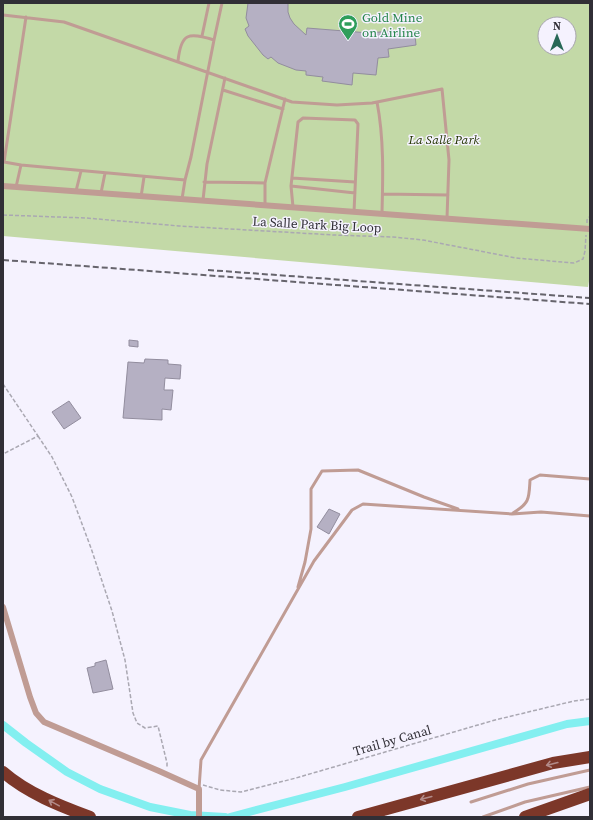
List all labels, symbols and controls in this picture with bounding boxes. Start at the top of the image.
place label: Gold Mine on Airline [362,9,423,41]
sports icon: Gold Mine on Airline [337,13,359,41]
north arrow [537,16,577,56]
text: N [553,19,561,34]
park label: La Salle Park [408,131,480,148]
street label: La Salle Park Big Loop [252,213,382,236]
street label: Trail by Canal [351,721,433,760]
one-way arrow [545,761,558,768]
one-way arrow [420,795,433,802]
one-way arrow [48,798,60,806]

